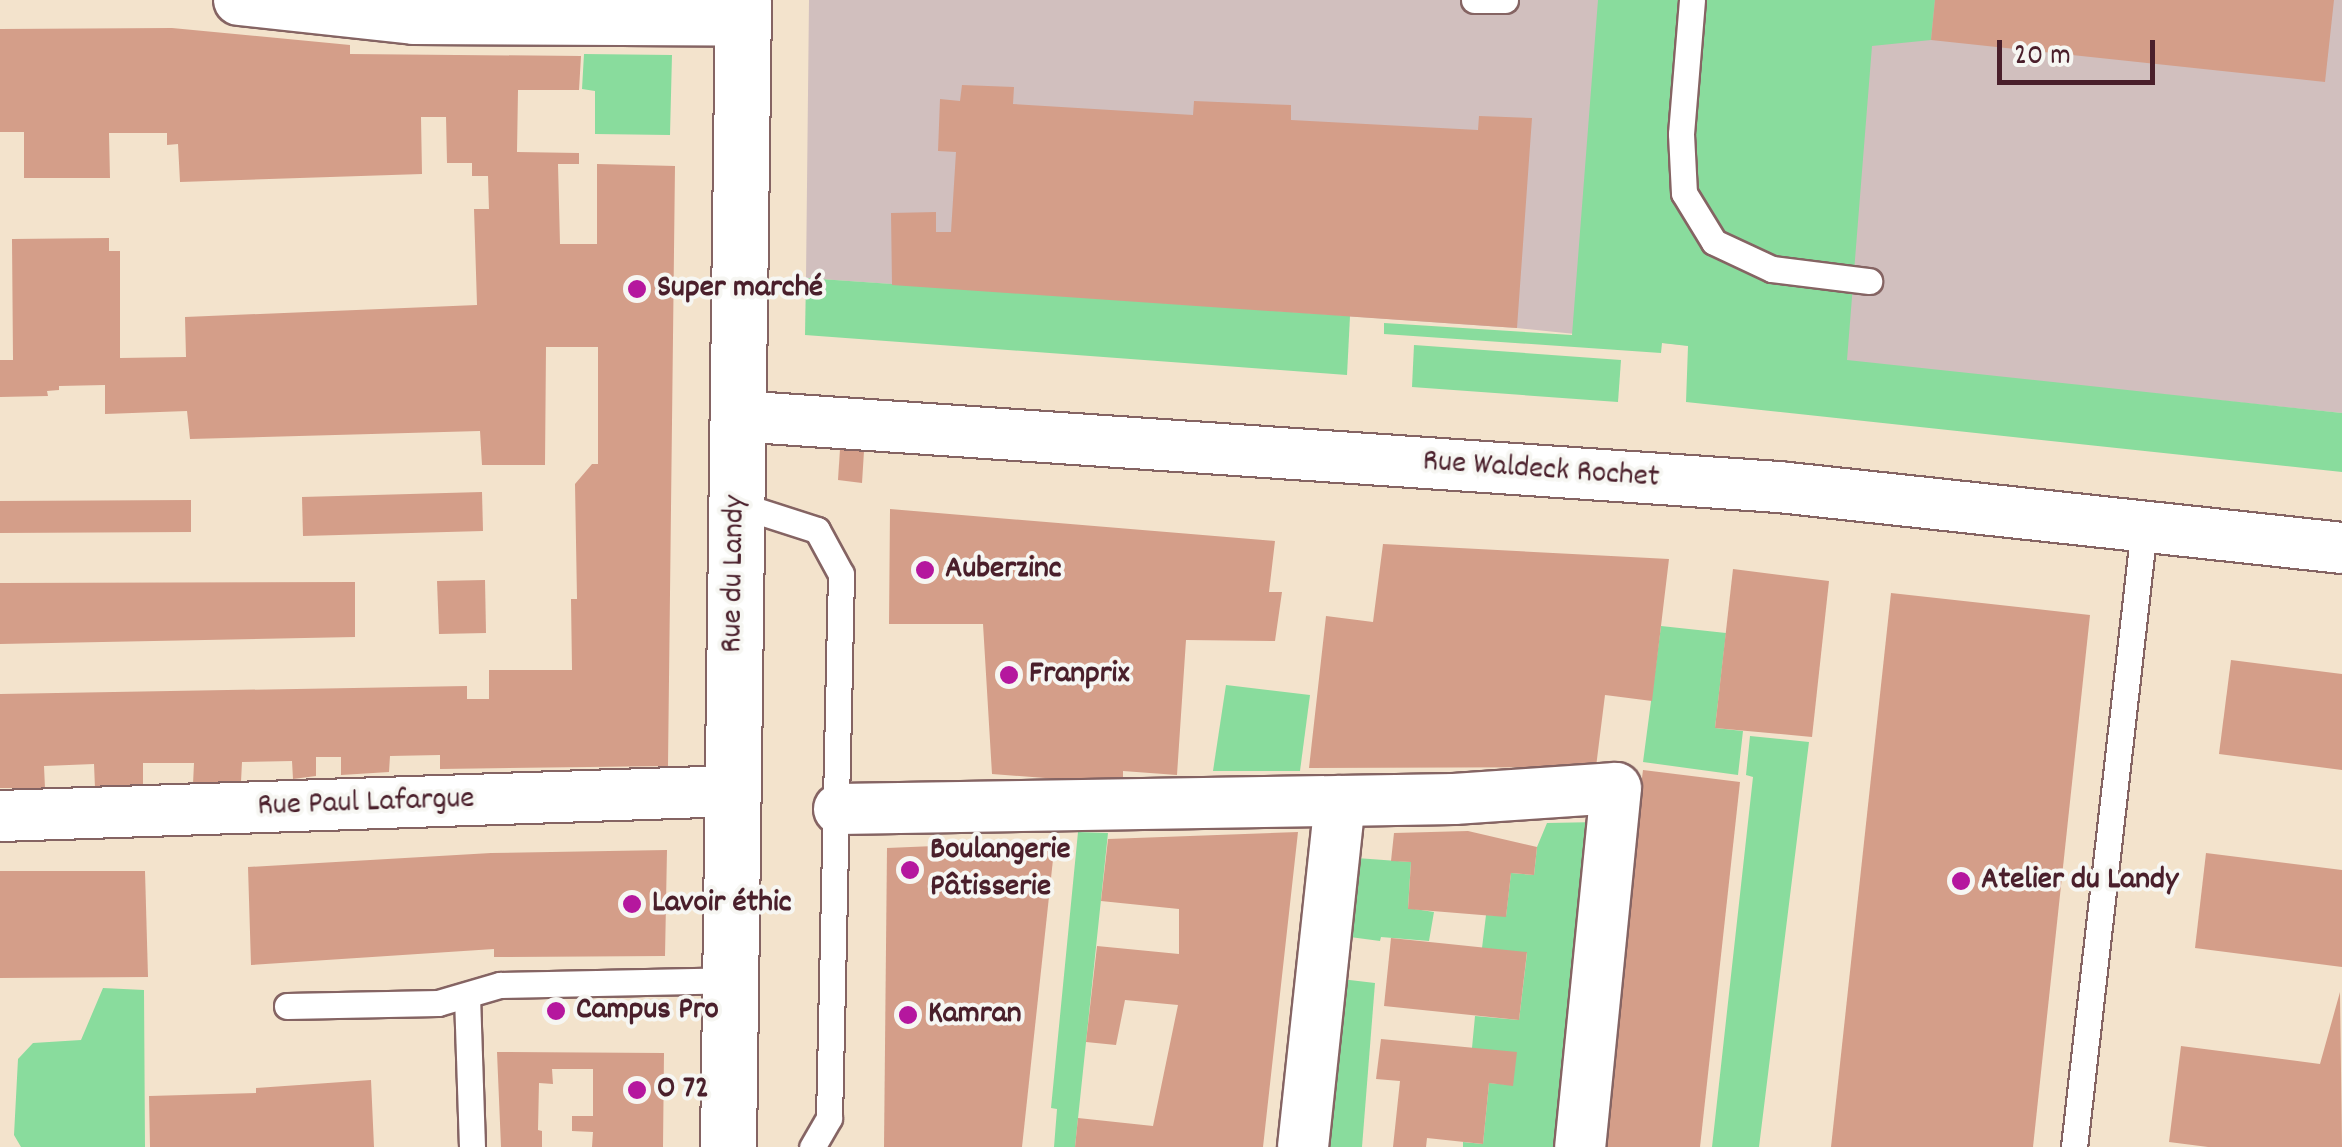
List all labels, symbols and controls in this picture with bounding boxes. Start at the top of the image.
scale bar [2002,20,2160,82]
text: 20 m [2014,36,2071,79]
place label: Super marché [657,270,823,308]
marker: Super marché [626,278,648,300]
street label: Rue Waldeck Rochet [1421,444,1661,498]
street label: Rue du Landy [714,495,756,653]
place label: Auberzinc [945,551,1062,589]
marker: Auberzinc [914,559,936,581]
place label: Franprix [1029,656,1129,694]
marker: Franprix [998,664,1020,686]
street label: Rue Paul Lafargue [257,781,475,827]
place label: Boulangerie Pâtisserie [930,833,1071,908]
marker: Boulangerie Pâtisserie [899,859,921,881]
place label: Atelier du Landy [1981,862,2178,900]
marker: Atelier du Landy [1950,870,1972,892]
place label: Lavoir éthic [652,885,792,923]
marker: Lavoir éthic [621,893,643,915]
place label: Campus Pro [576,992,719,1030]
place label: Kamran [928,996,1021,1034]
marker: Campus Pro [545,1000,567,1022]
marker: Kamran [897,1004,919,1026]
place label: O 72 [657,1071,709,1109]
marker: O 72 [626,1079,648,1101]

